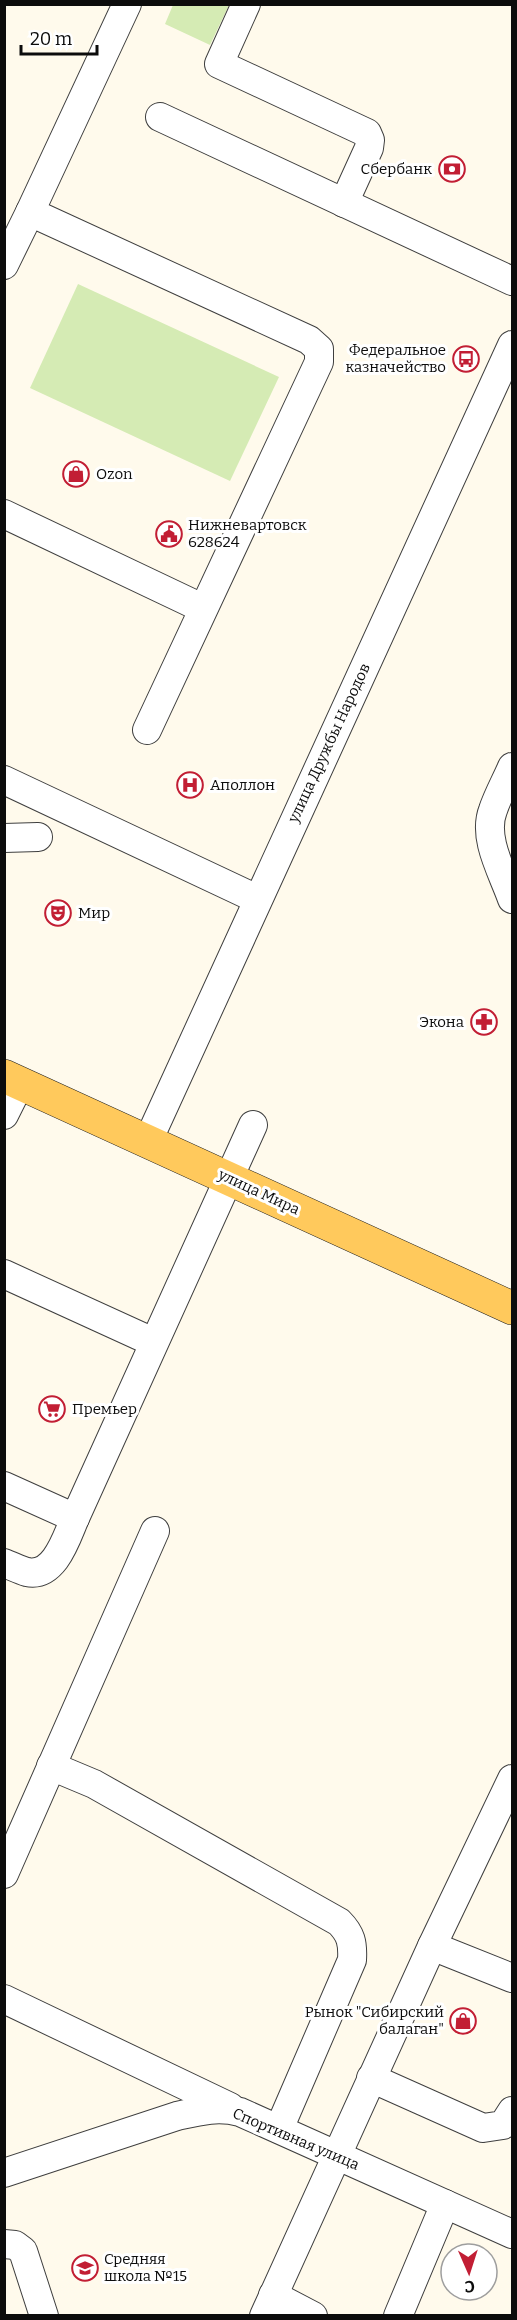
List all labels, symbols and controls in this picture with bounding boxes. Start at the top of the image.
scale bar [21,18,98,56]
text: 20 m [30,28,72,50]
bank icon: Сбербанк [437,154,467,184]
place label: Сбербанк [361,160,432,178]
place label: Федеральное казначейство [346,341,446,376]
bus stop icon: Федеральное казначейство [451,344,481,374]
shop icon: Ozon [61,459,91,489]
place label: Ozon [96,465,133,483]
place label: Нижневартовск 628624 [188,516,307,551]
public building icon: Нижневартовск 628624 [154,519,184,549]
street label: улица Дружбы Народов [284,660,374,826]
hospital icon: Аполлон [175,770,205,800]
place label: Аполлон [210,776,275,794]
theatre icon: Мир [43,898,73,928]
place label: Мир [78,904,110,922]
pharmacy icon: Экона [469,1007,499,1037]
place label: Экона [419,1013,464,1031]
street label: улица Мира [215,1165,303,1219]
supermarket icon: Премьер [37,1394,67,1424]
place label: Премьер [72,1400,137,1418]
place label: Рынок "Сибирский балаган" [305,2003,444,2038]
shop icon: Рынок "Сибирский балаган" [448,2006,478,2036]
street label: Спортивная улица [230,2104,362,2174]
north arrow [439,2242,499,2302]
place label: Средняя школа №15 [104,2250,187,2285]
school or university icon: Средняя школа №15 [70,2253,100,2283]
text: С [464,2277,475,2296]

